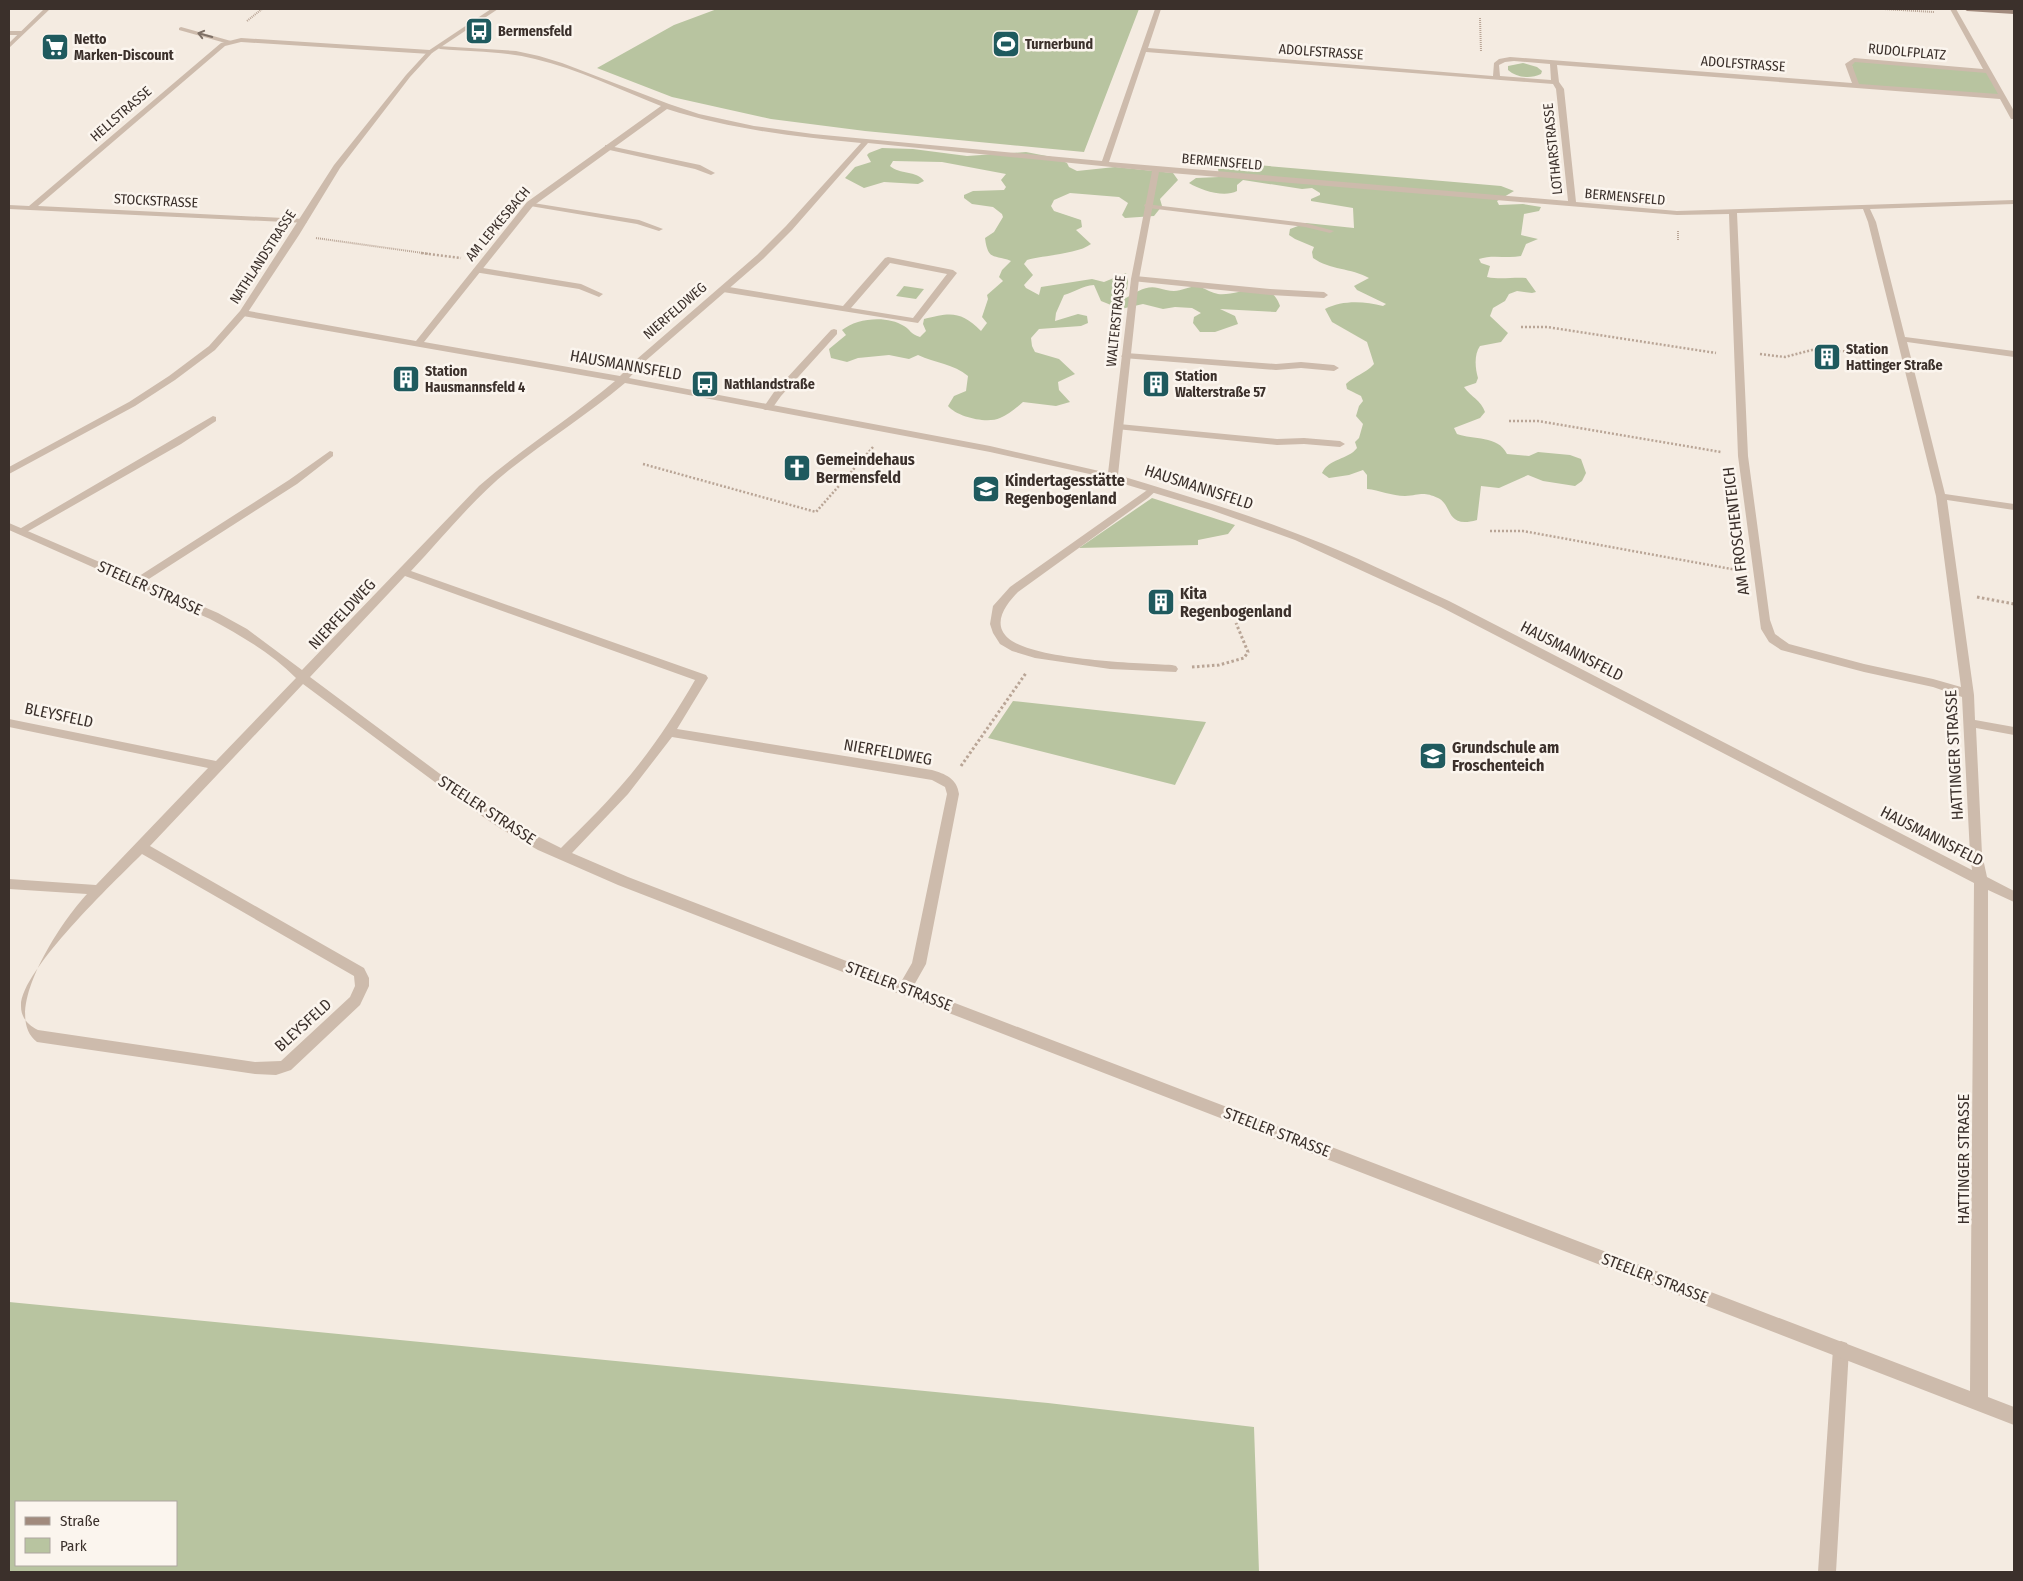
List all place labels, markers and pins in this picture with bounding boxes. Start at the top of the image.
bus stop icon: Bermensfeld [464,16,494,46]
place label: Bermensfeld [498,23,572,40]
sports icon: Turnerbund [991,29,1021,59]
place label: Netto Marken-Discount [74,31,175,64]
supermarket icon: Netto Marken-Discount [40,32,70,62]
place label: Turnerbund [1025,36,1093,53]
place label: Station Hattinger Straße [1846,341,1943,374]
building icon: Station Hattinger Straße [1812,342,1842,372]
place label: Station Hausmannsfeld 4 [425,363,525,396]
building icon: Station Hausmannsfeld 4 [391,364,421,394]
place label: Station Walterstraße 57 [1175,368,1266,401]
bus stop icon: Nathlandstraße [690,369,720,399]
building icon: Station Walterstraße 57 [1141,369,1171,399]
place label: Nathlandstraße [724,376,815,393]
place label: Gemeindehaus Bermensfeld [816,450,915,487]
church icon: Gemeindehaus Bermensfeld [782,453,812,483]
place label: Kindertagesstätte Regenbogenland [1005,471,1125,508]
school or university icon: Kindertagesstätte Regenbogenland [971,474,1001,504]
place label: Kita Regenbogenland [1180,584,1292,621]
building icon: Kita Regenbogenland [1146,587,1176,617]
place label: Grundschule am Froschenteich [1452,738,1559,775]
school or university icon: Grundschule am Froschenteich [1418,741,1448,771]

